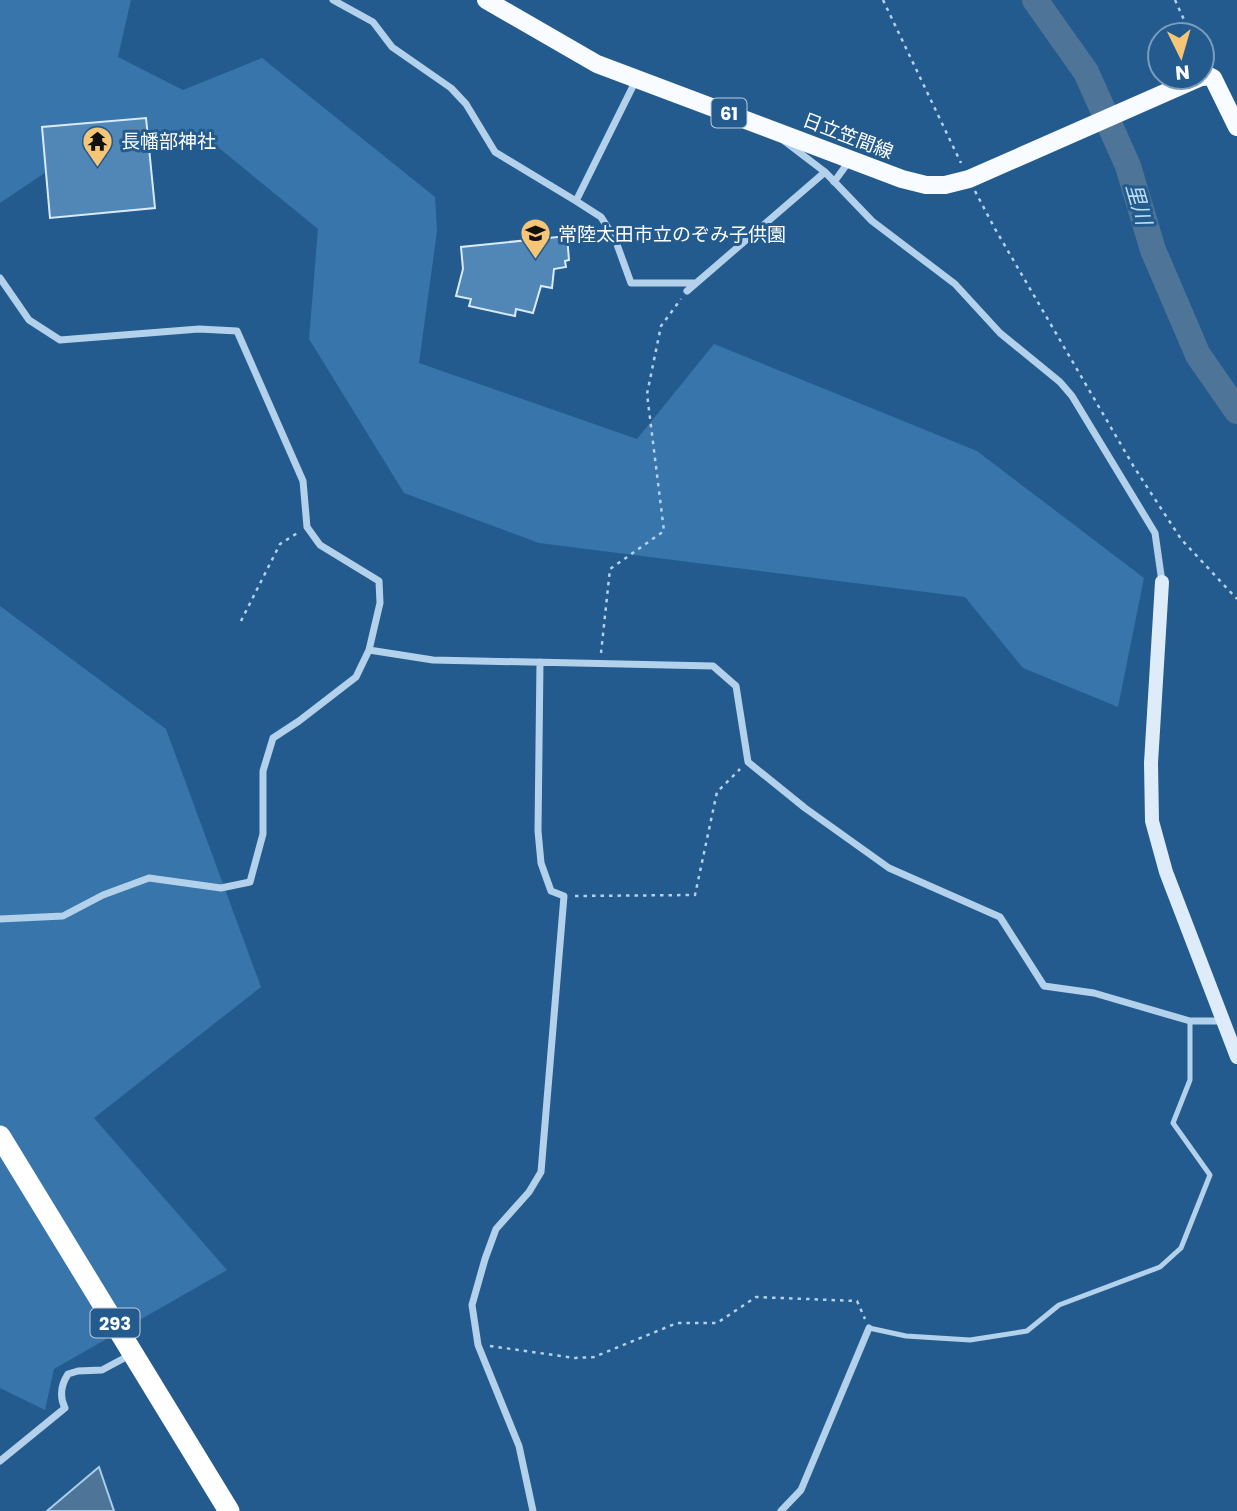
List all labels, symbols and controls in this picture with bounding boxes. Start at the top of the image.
north arrow [1146,21,1216,91]
text: N [1174,58,1191,87]
road number: 61 [712,98,746,128]
street label: 日立笠間線 [799,106,897,166]
temple icon: 長幡部神社 [81,124,115,168]
place label: 長幡部神社 [121,128,216,155]
water label: 里川 [1119,180,1159,230]
school or university icon: 常陸太田市立のぞみ子供園 [518,217,552,261]
place label: 常陸太田市立のぞみ子供園 [558,221,786,248]
road number: 293 [90,1308,140,1338]

